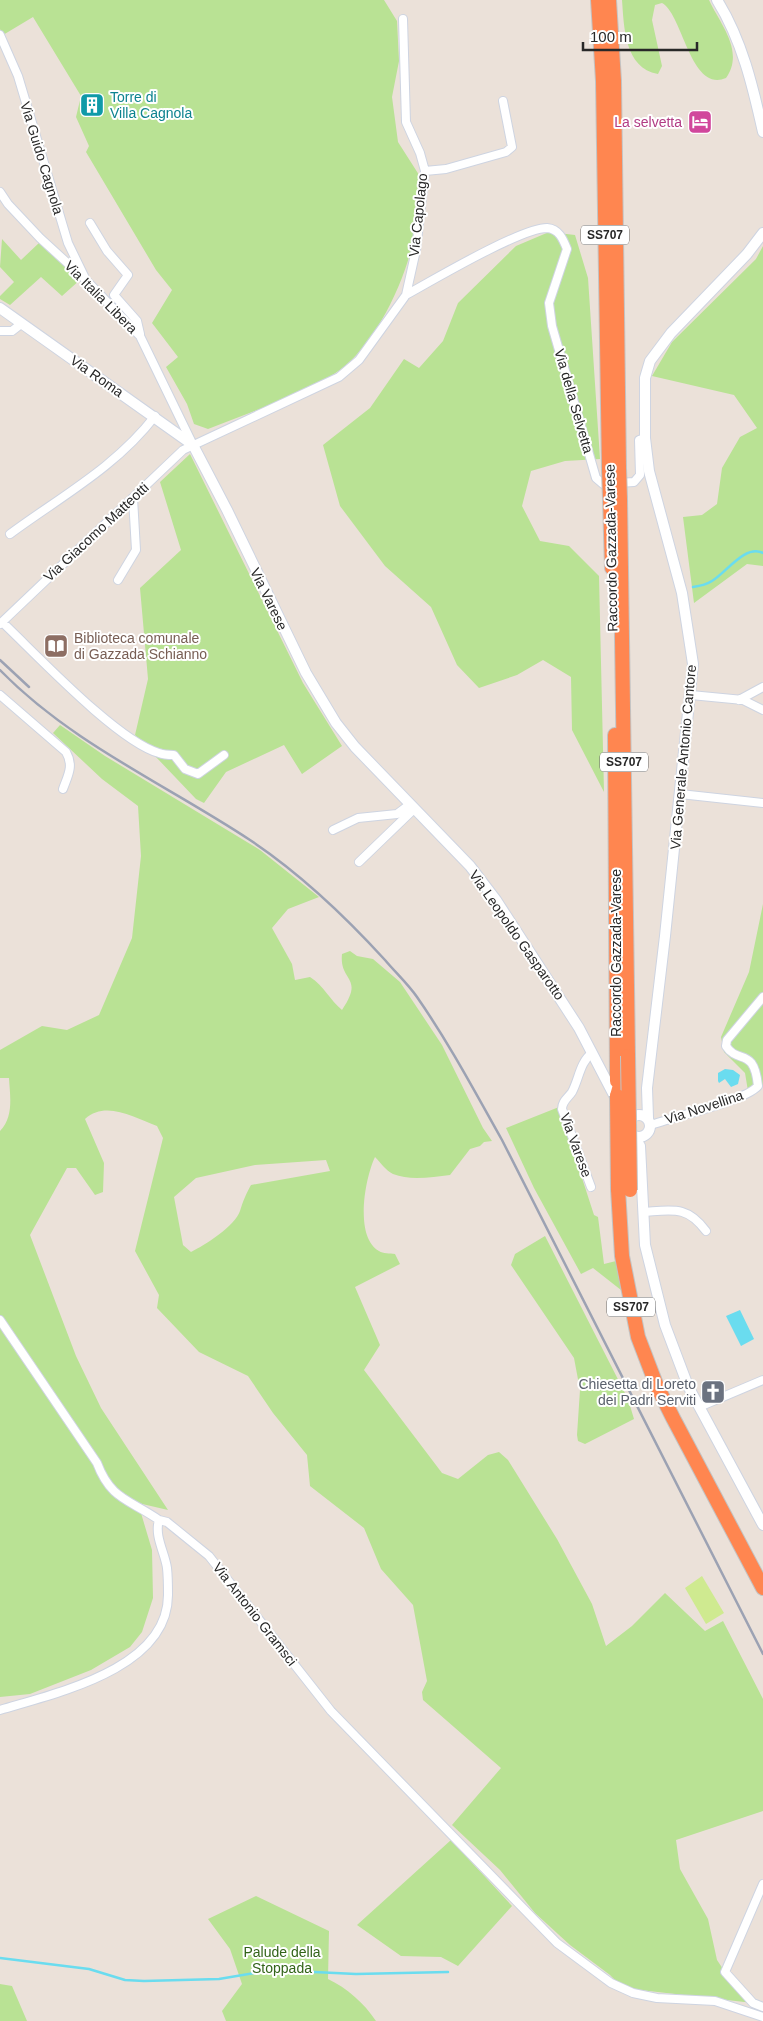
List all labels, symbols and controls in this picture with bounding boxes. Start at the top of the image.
scale bar [583,20,697,52]
text: 100 m [590,28,632,45]
place label: Torre di Villa Cagnola [110,89,192,121]
building icon: Torre di Villa Cagnola [79,92,105,118]
street label: Via Guido Cagnola [17,100,67,217]
hotel icon: La selvetta [687,109,713,135]
place label: La selvetta [614,114,682,130]
street label: Via Capolago [406,172,430,258]
road number: SS707 [581,226,629,244]
street label: Via Italia Libera [61,257,141,337]
street label: Via della Selvetta [551,347,597,455]
street label: Via Roma [67,352,127,400]
street label: Raccordo Gazzada-Varese [602,464,620,632]
street label: Via Giacomo Matteotti [40,479,152,585]
street label: Via Varese [247,565,291,633]
place label: Biblioteca comunale di Gazzada Schianno [74,630,207,662]
library icon: Biblioteca comunale di Gazzada Schianno [43,633,69,659]
street label: Via Generale Antonio Cantore [667,664,699,850]
road number: SS707 [600,752,648,772]
street label: Via Leopoldo Gasparotto [466,867,568,1003]
street label: Raccordo Gazzada-Varese [608,869,624,1037]
street label: Via Novellina [663,1087,745,1127]
street label: Via Varese [557,1111,595,1180]
road number: SS707 [607,1298,655,1316]
place label: Chiesetta di Loreto dei Padri Serviti [578,1376,696,1408]
church icon: Chiesetta di Loreto dei Padri Serviti [700,1379,726,1405]
street label: Via Antonio Gramsci [210,1559,300,1669]
park label: Palude della Stoppada [243,1944,321,1976]

